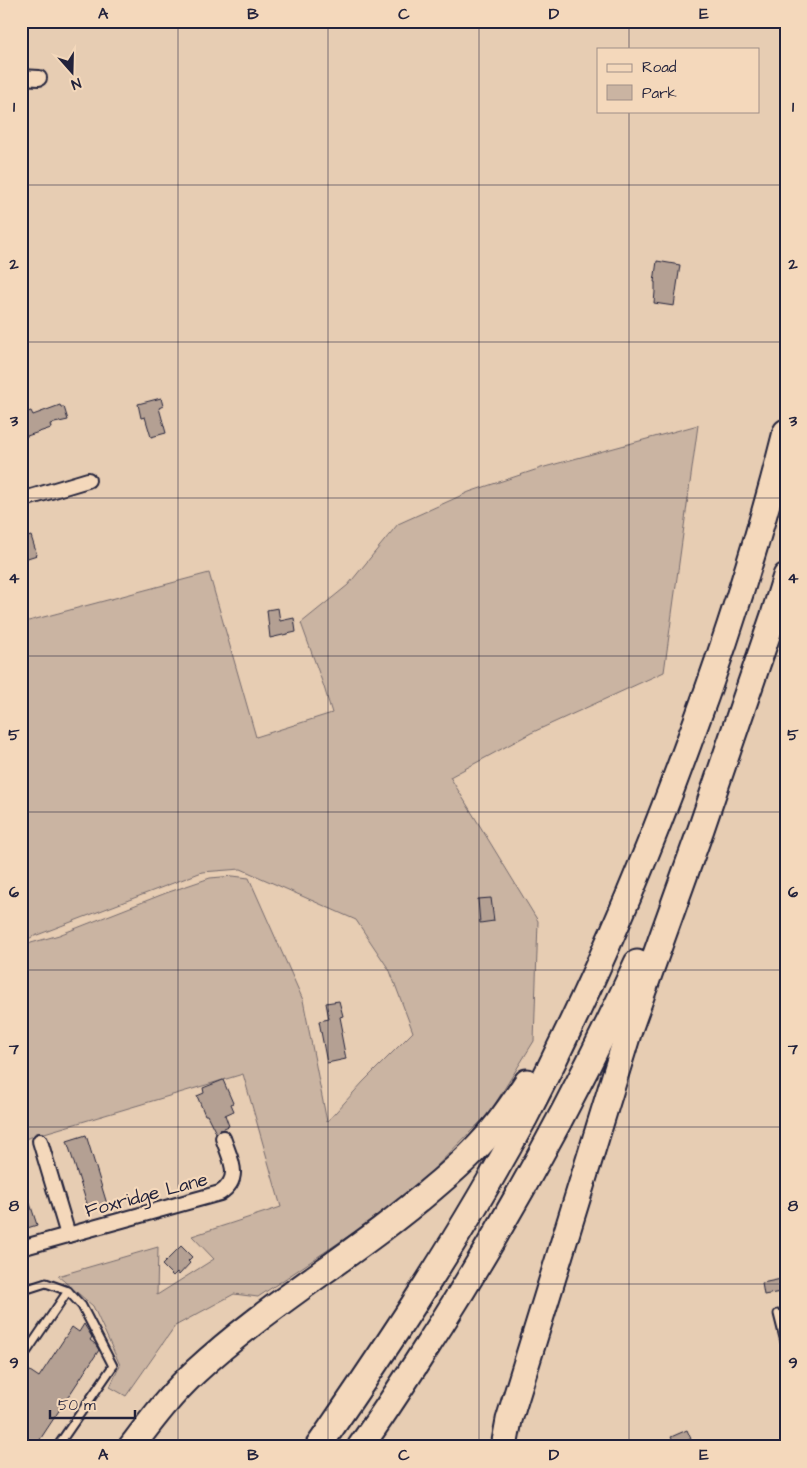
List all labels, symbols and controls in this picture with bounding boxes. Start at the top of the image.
text: A [98,3,109,25]
text: B [247,3,259,25]
text: C [398,3,410,25]
text: D [549,3,560,25]
text: E [699,3,709,25]
north arrow [48,48,98,98]
legend [597,48,760,112]
text: Road [642,57,677,78]
text: N [68,72,84,94]
text: Park [642,83,677,104]
text: 1 [13,96,16,118]
text: 1 [792,96,795,118]
text: 2 [8,253,19,275]
text: 2 [787,253,798,275]
text: 3 [9,410,19,432]
text: 3 [788,410,798,432]
text: 4 [9,567,20,589]
text: 4 [788,567,799,589]
text: 5 [8,724,20,746]
text: 5 [787,724,799,746]
text: 6 [9,881,19,903]
text: 6 [788,881,798,903]
text: 7 [8,1038,19,1060]
text: 7 [787,1038,798,1060]
street label: Foxridge Lane [82,1166,211,1226]
text: 8 [9,1195,20,1217]
text: 8 [788,1195,799,1217]
text: 9 [9,1352,19,1374]
text: 9 [788,1352,798,1374]
scale bar [50,1388,135,1420]
text: 50 m [58,1395,96,1416]
text: A [98,1444,109,1466]
text: B [247,1444,259,1466]
text: C [398,1444,410,1466]
text: D [549,1444,560,1466]
text: E [699,1444,709,1466]

